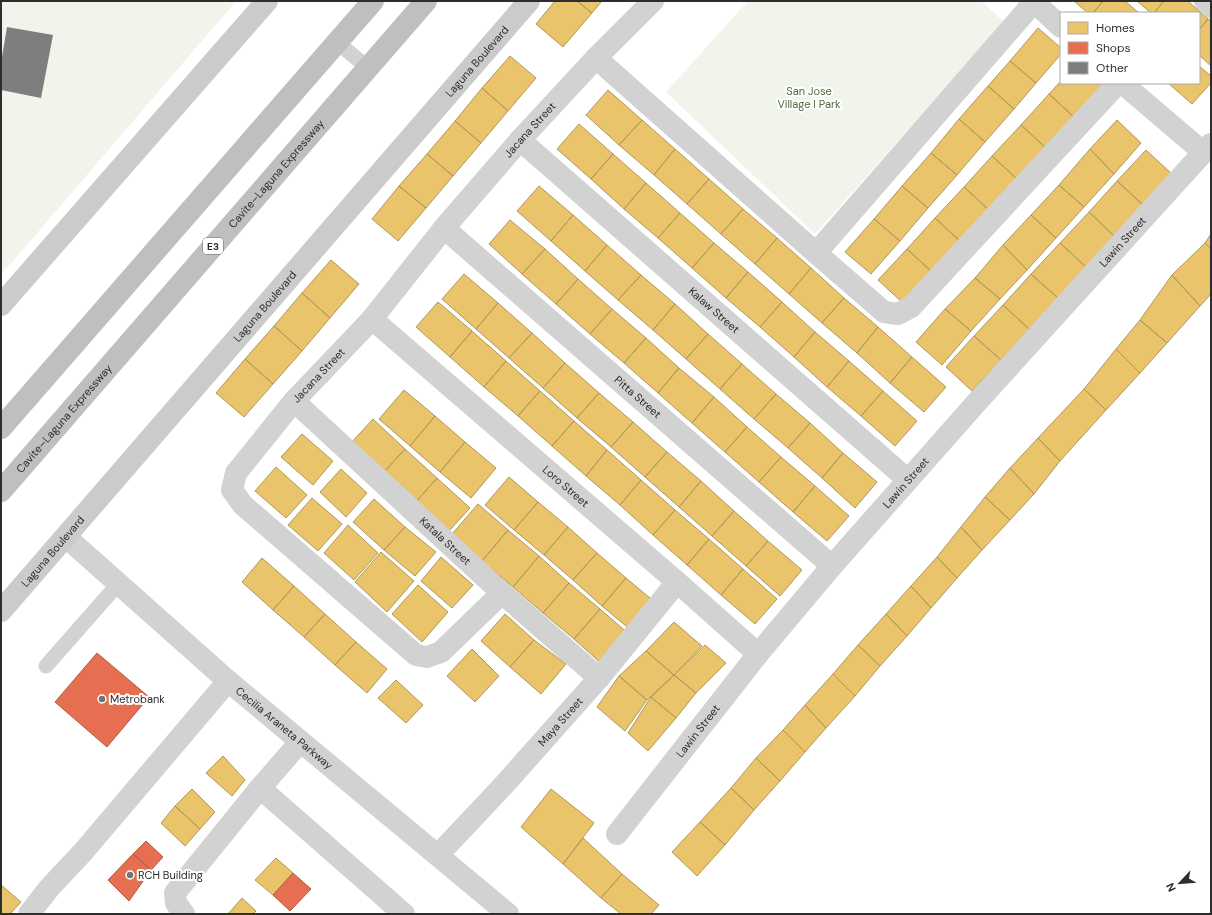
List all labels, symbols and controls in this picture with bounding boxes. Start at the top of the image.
legend [1060,12,1200,84]
text: Homes [1096,20,1135,36]
street label: Laguna Boulevard [442,23,512,100]
text: Shops [1096,40,1131,56]
text: Other [1096,60,1129,76]
park label: San Jose Village I Park [777,84,841,111]
street label: Jacana Street [501,99,559,160]
street label: Cavite–Laguna Expressway [225,117,327,231]
street label: Lawin Street [1096,214,1149,270]
road number: E3 [203,238,223,254]
street label: Laguna Boulevard [230,268,299,345]
street label: Kalaw Street [686,284,742,336]
street label: Jacana Street [289,345,348,405]
street label: Cavite–Laguna Expressway [13,361,115,476]
street label: Pitta Street [611,373,664,421]
street label: Lawin Street [880,454,932,511]
street label: Loro Street [540,462,592,510]
street label: Laguna Boulevard [18,513,87,590]
street label: Katala Street [417,514,474,568]
street label: Cecilia Araneta Parkway [233,683,336,772]
place label: Metrobank [110,692,165,706]
marker: Metrobank [97,694,107,704]
street label: Maya Street [535,694,586,749]
street label: Lawin Street [673,702,723,760]
north arrow [1160,863,1200,903]
place label: RCH Building [138,868,203,882]
marker: RCH Building [125,870,135,880]
text: N [1163,881,1179,894]

